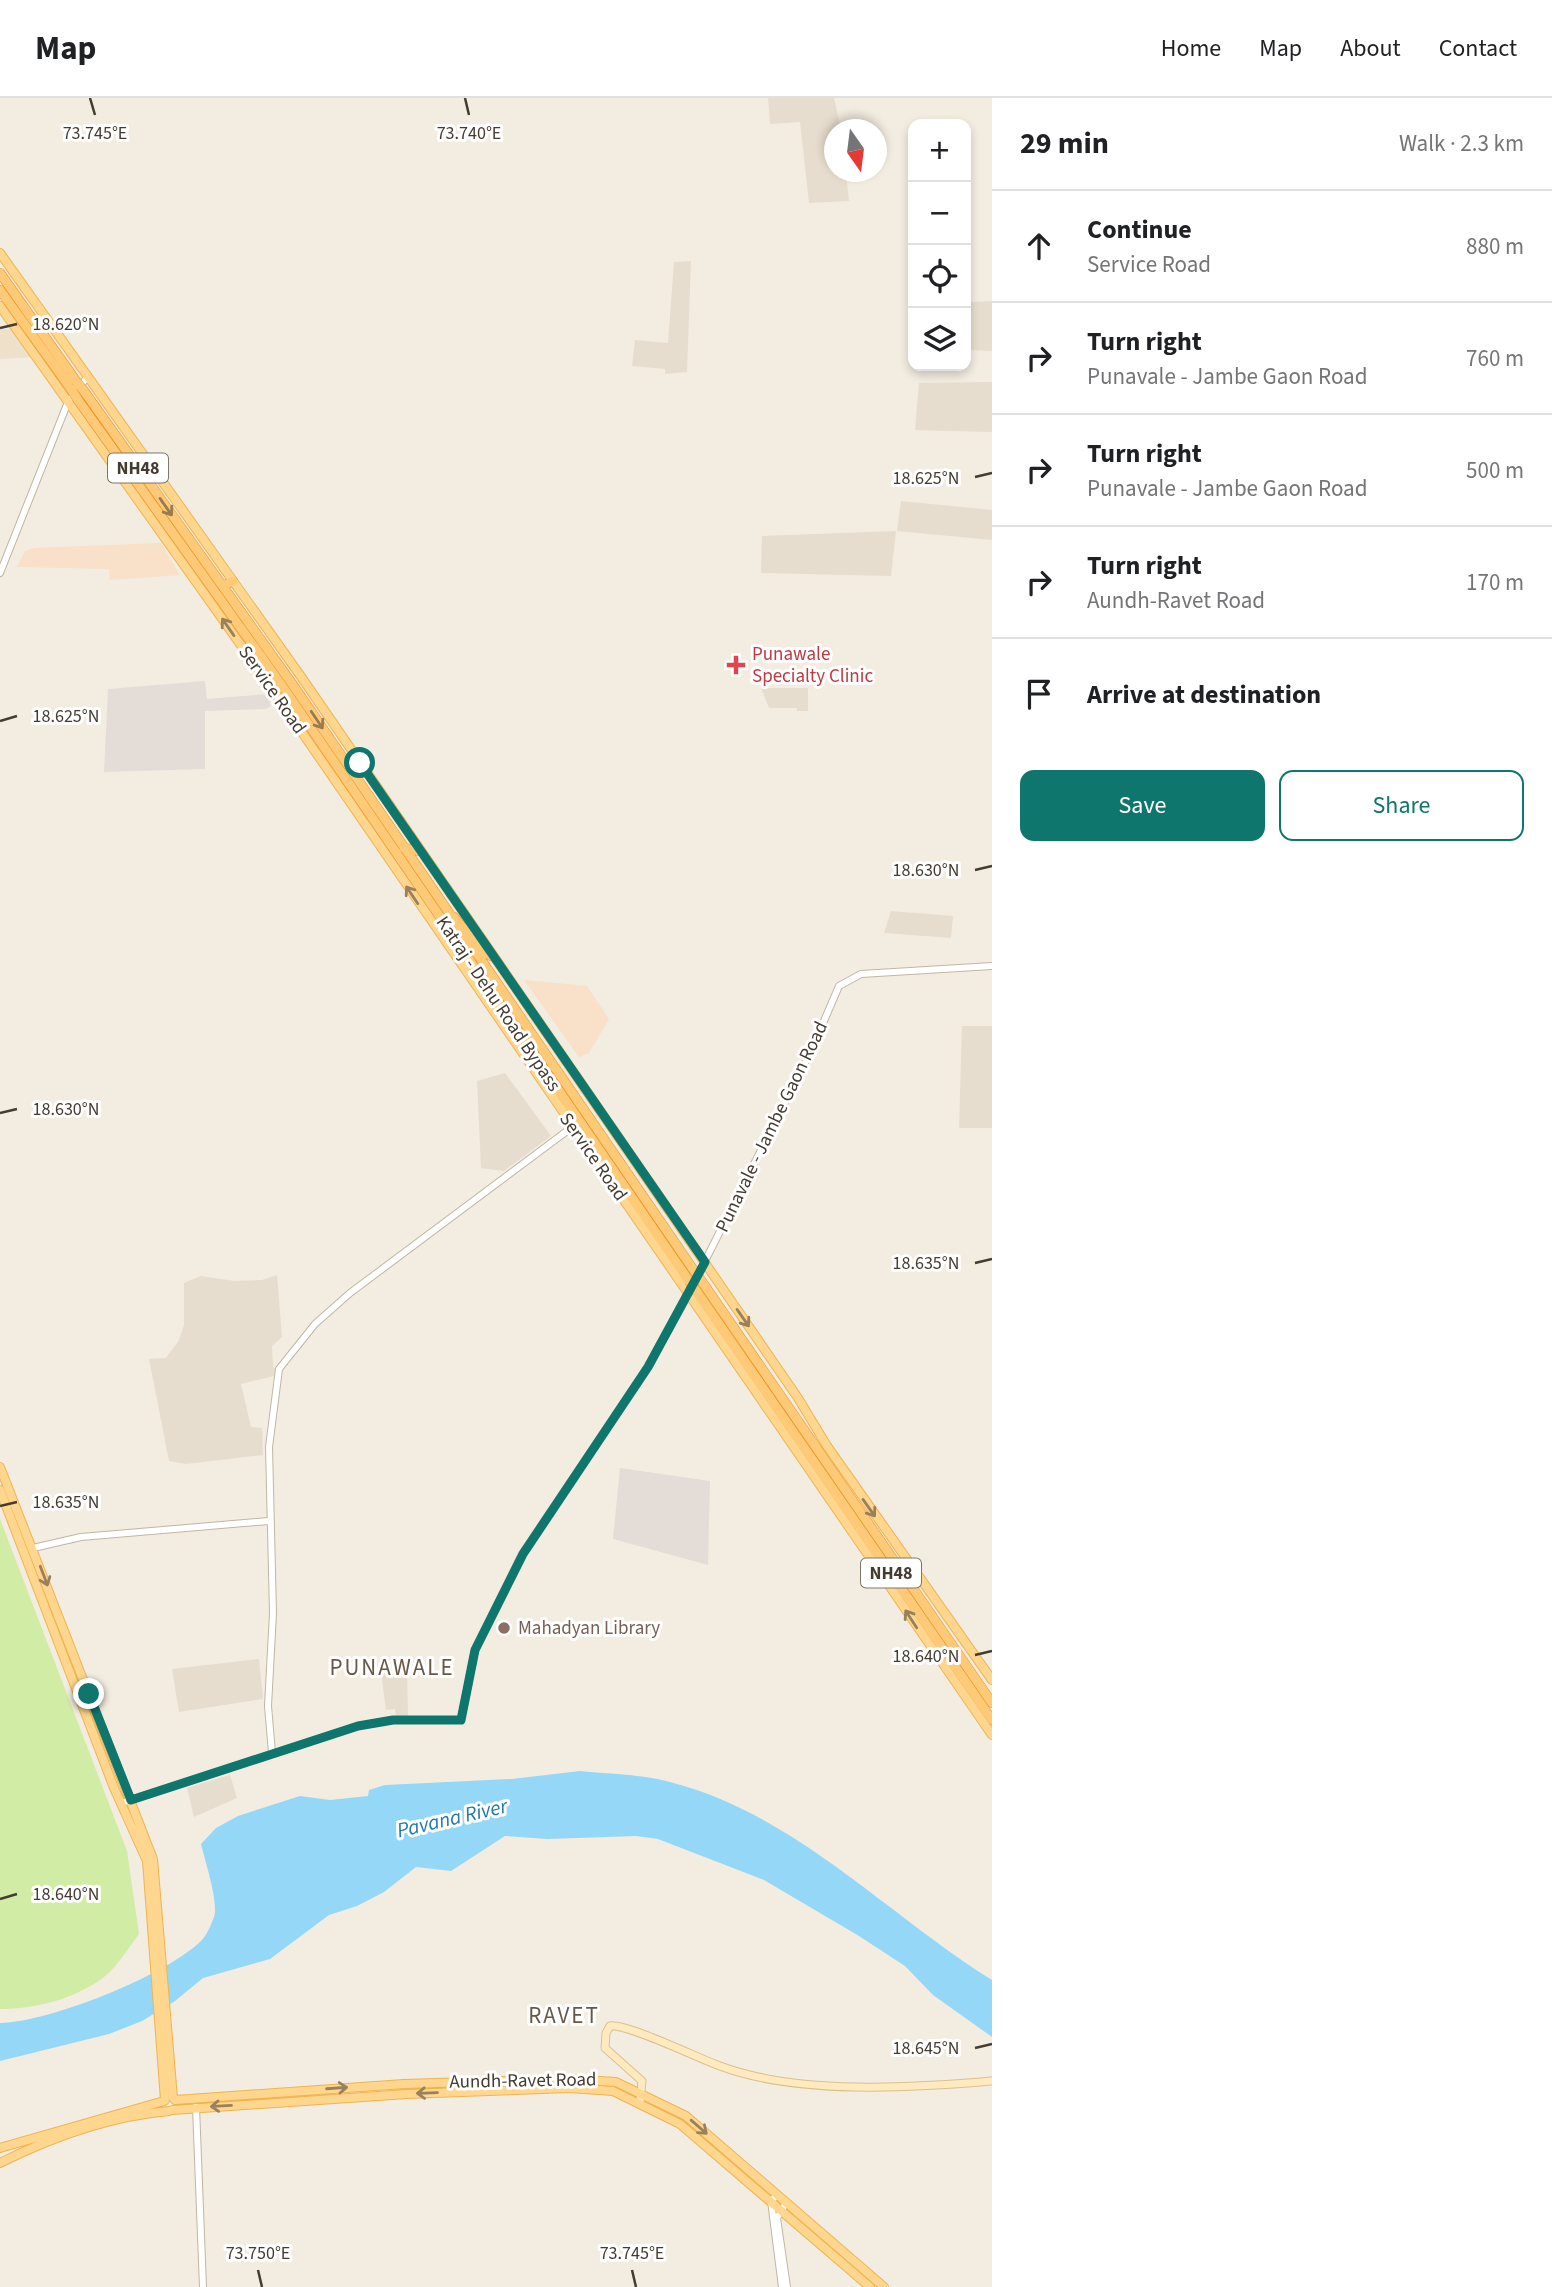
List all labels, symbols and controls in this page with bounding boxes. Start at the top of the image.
text: Map [35,25,96,72]
text: Home [1161,31,1221,66]
text: Map [1259,31,1302,66]
text: About [1340,31,1401,66]
text: Contact [1439,31,1517,66]
north arrow [824,119,887,182]
map controls [908,119,971,371]
button: + [908,119,971,182]
text: 73.745°E [63,121,127,146]
text: 73.740°E [437,121,501,146]
text: 29 min [1020,122,1109,165]
text: Walk · 2.3 km [1399,127,1524,160]
button: − [908,182,971,245]
text: Continue [1087,211,1192,248]
icon: ahead [1020,227,1058,265]
text: 880 m [1466,230,1524,263]
button: locate [908,245,971,308]
text: Service Road [1087,248,1211,281]
button: layers [908,308,971,371]
text: 18.620°N [33,312,99,337]
text: Turn right [1087,323,1202,360]
icon: right [1020,339,1058,377]
text: 760 m [1466,342,1524,375]
text: Punavale - Jambe Gaon Road [1087,360,1367,393]
text: Turn right [1087,435,1202,472]
icon: right [1020,451,1058,489]
road number: NH48 [108,454,168,482]
text: 500 m [1466,454,1524,487]
text: 18.625°N [893,466,959,491]
text: Punavale - Jambe Gaon Road [1087,472,1367,505]
one-way arrow [159,497,173,516]
text: Turn right [1087,547,1202,584]
icon: right [1020,563,1058,601]
text: 170 m [1466,566,1524,599]
text: Aundh-Ravet Road [1087,584,1265,617]
one-way arrow [221,618,235,637]
street label: Service Road [232,640,312,740]
place label: Punawale Specialty Clinic [752,641,873,690]
marker: Punawale Specialty Clinic [726,655,746,675]
icon: arrive [1020,675,1058,713]
text: Arrive at destination [1087,676,1321,713]
text: 18.625°N [33,704,99,729]
one-way arrow [310,710,324,729]
route start [344,747,375,778]
button: Save [1020,770,1265,841]
button: Share [1279,770,1524,841]
text: 18.630°N [893,858,959,883]
one-way arrow [405,886,420,905]
street label: Katraj - Dehu Road Bypass [429,911,567,1097]
street label: Punavale - Jambe Gaon Road [709,1017,835,1237]
text: 18.630°N [33,1097,99,1122]
street label: Service Road [553,1107,633,1207]
text: 18.635°N [893,1251,959,1276]
one-way arrow [736,1308,750,1328]
text: 18.635°N [33,1490,99,1515]
one-way arrow [862,1498,876,1517]
road number: NH48 [861,1558,921,1588]
one-way arrow [38,1564,51,1586]
one-way arrow [904,1609,918,1629]
place label: Mahadyan Library [518,1615,660,1642]
marker: Mahadyan Library [496,1620,512,1636]
text: 18.640°N [893,1644,959,1669]
district label: PUNAWALE [329,1651,455,1684]
route end [73,1678,104,1709]
water label: Pavana River [394,1791,511,1845]
text: 18.640°N [33,1882,99,1907]
district label: RAVET [528,1999,600,2032]
text: 18.645°N [893,2036,959,2061]
street label: Aundh-Ravet Road [449,2066,597,2096]
one-way arrow [325,2082,348,2095]
one-way arrow [416,2086,439,2100]
one-way arrow [209,2100,232,2113]
one-way arrow [689,2119,707,2135]
text: 73.750°E [226,2241,290,2266]
text: 73.745°E [600,2241,664,2266]

